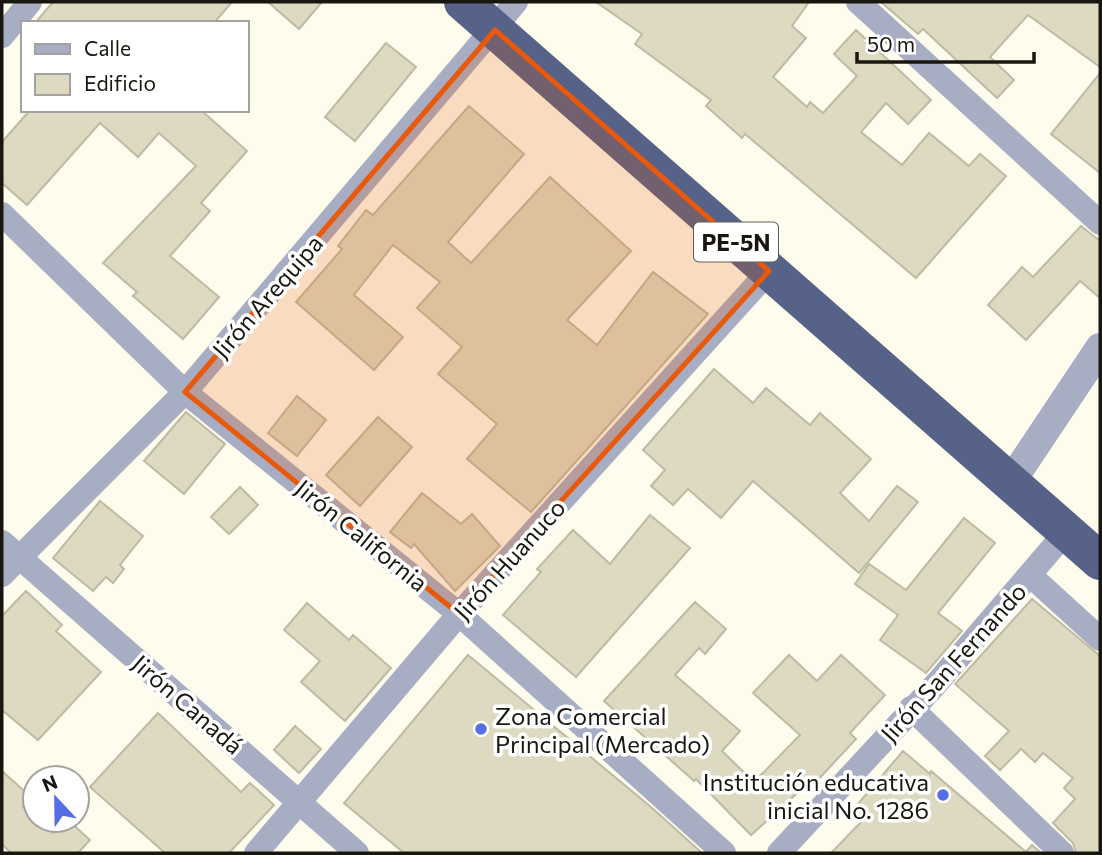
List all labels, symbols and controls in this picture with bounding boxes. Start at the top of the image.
legend [21,21,248,112]
scale bar [857,21,1034,65]
text: 50 m [867,31,915,56]
text: Calle [84,35,131,60]
text: Edificio [84,70,156,95]
road number: PE-5N [694,222,778,262]
street label: Jirón Arequipa [206,228,328,364]
street label: Jirón California [290,473,434,597]
street label: Jirón Huanuco [447,493,571,625]
street label: Jirón San Fernando [874,577,1032,747]
street label: Jirón Canadá [127,648,249,760]
place label: Zona Comercial Principal (Mercado) [495,701,710,758]
marker: Zona Comercial Principal (Mercado) [473,721,489,737]
north arrow [21,764,91,834]
place label: Institución educativa inicial No. 1286 [703,767,929,824]
text: N [39,769,60,796]
marker: Institución educativa inicial No. 1286 [935,787,951,803]

